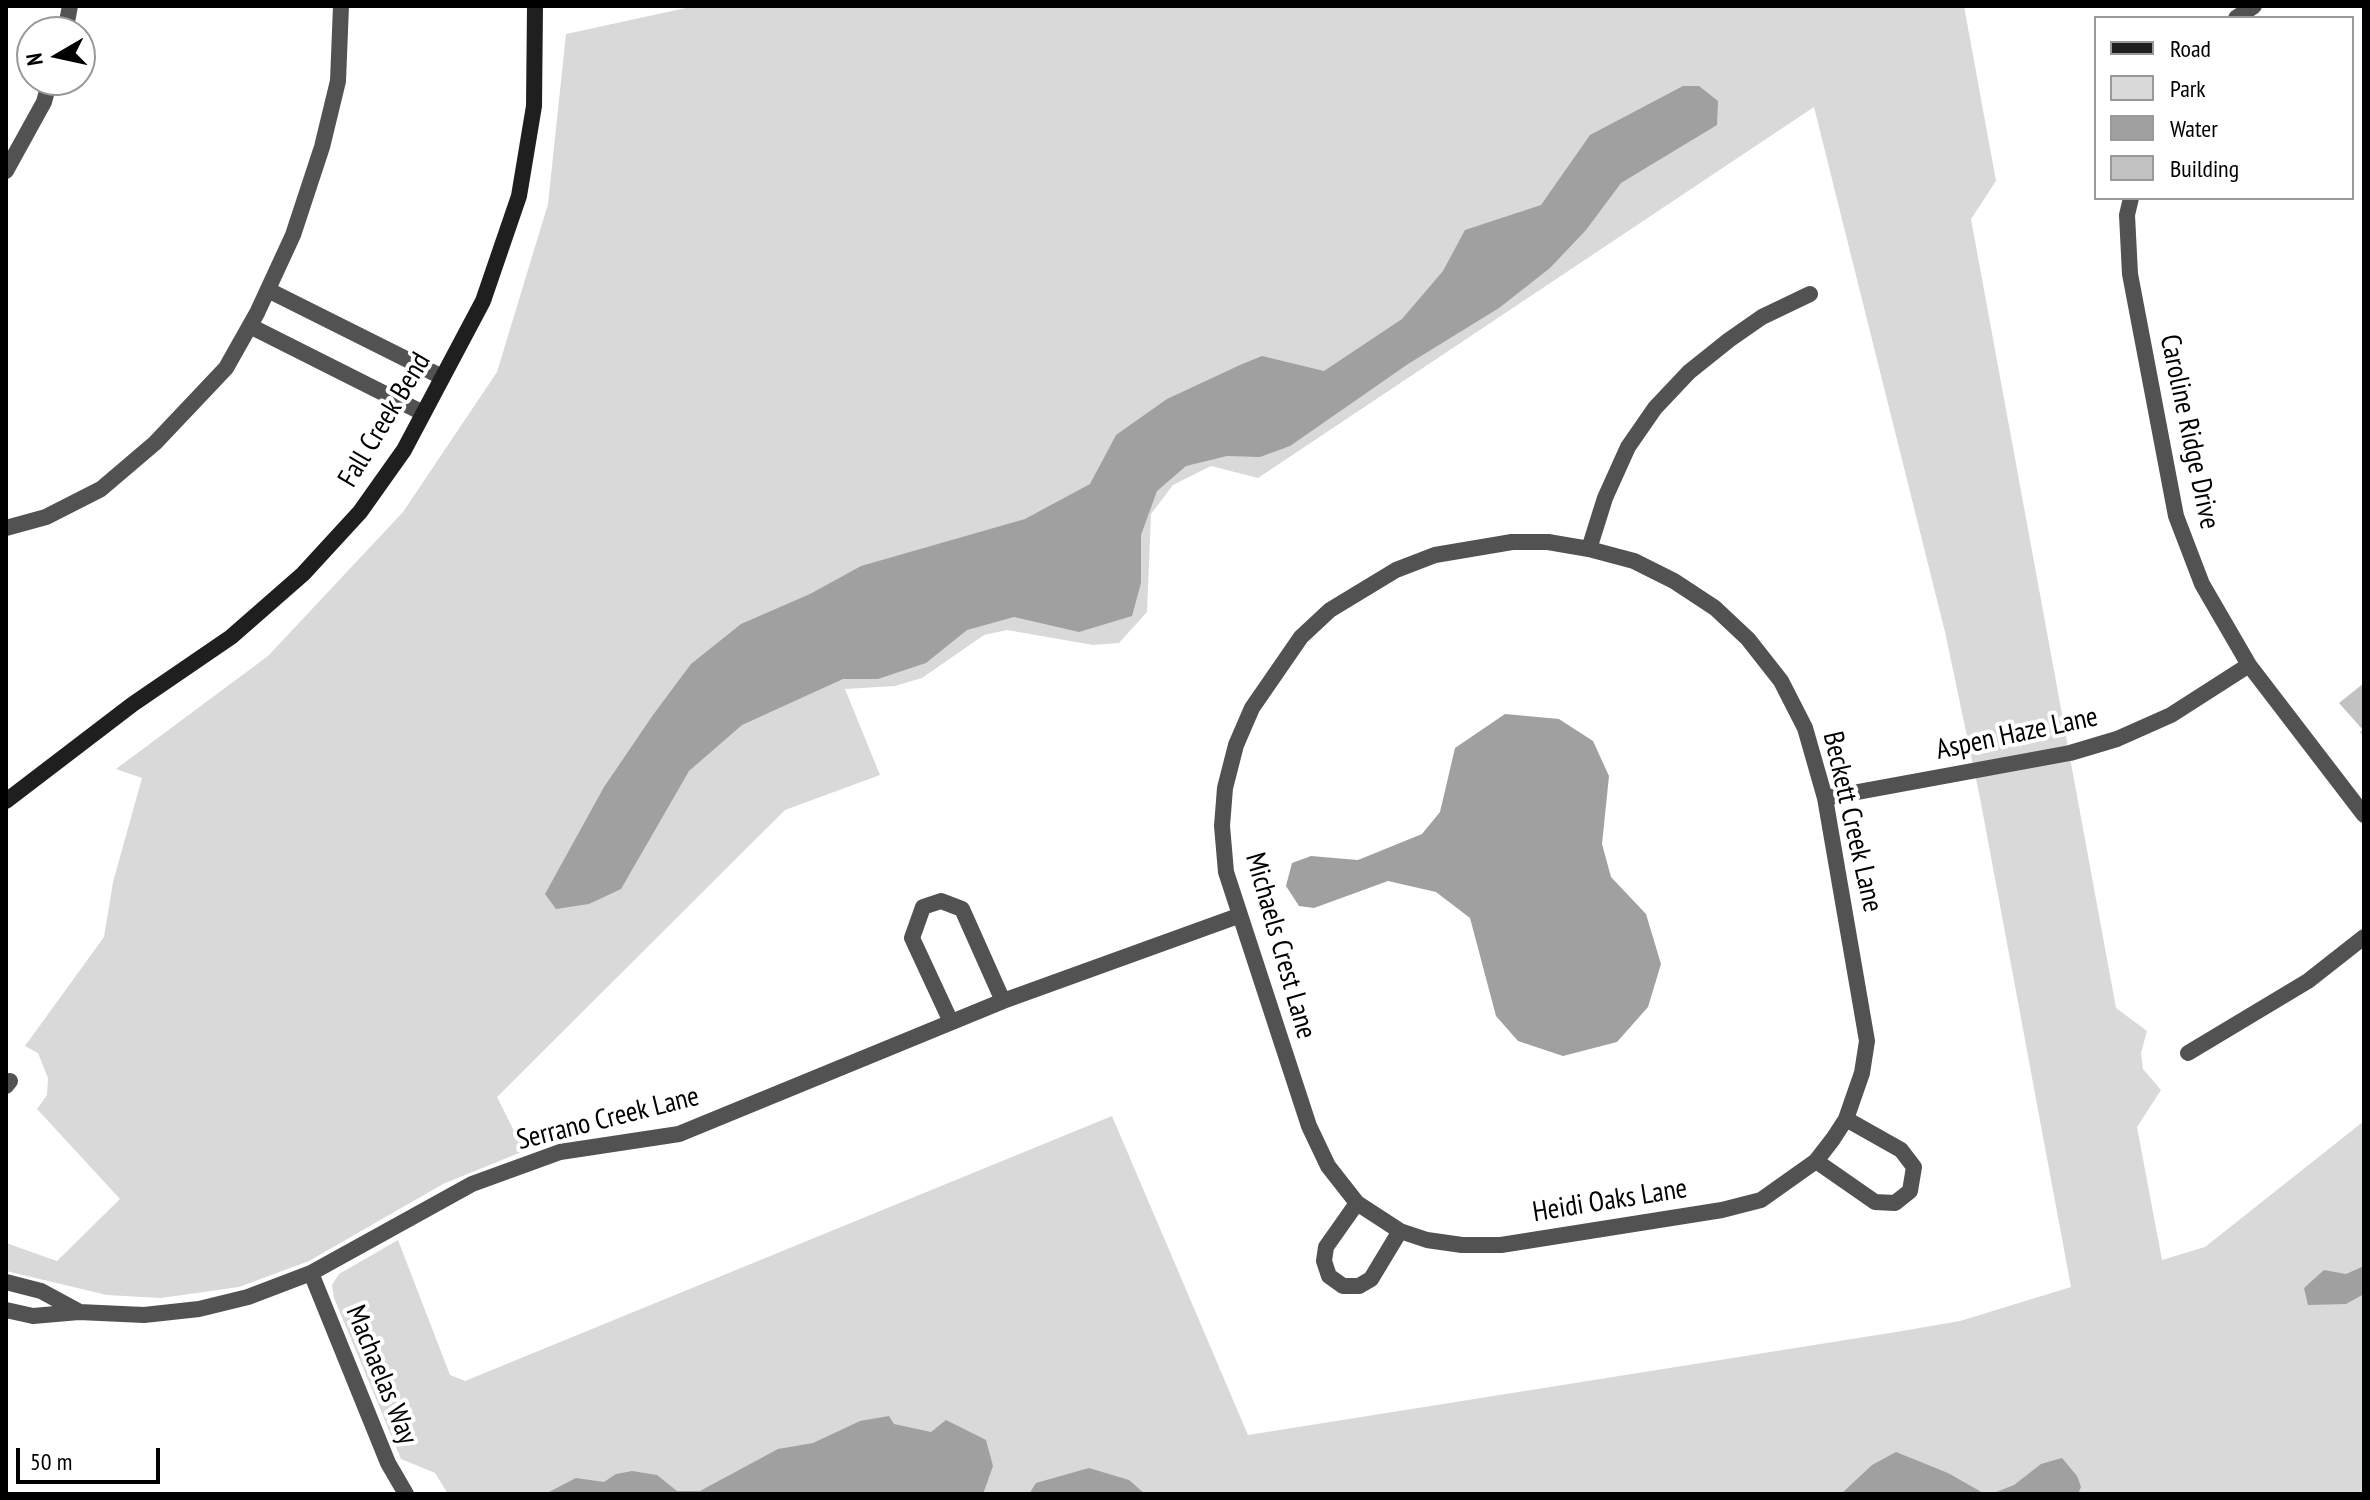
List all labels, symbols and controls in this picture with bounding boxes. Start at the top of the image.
north arrow [16,16,96,96]
legend [2094,16,2354,200]
text: Road [2170,33,2211,64]
text: N [20,51,49,68]
text: Park [2170,73,2206,104]
text: Water [2170,113,2218,144]
text: Building [2170,153,2239,184]
street label: Caroline Ridge Drive [2152,332,2226,532]
street label: Fall Creek Bend [332,347,438,493]
street label: Aspen Haze Lane [1933,700,2101,768]
street label: Beckett Creek Lane [1815,729,1889,915]
street label: Michaels Crest Lane [1237,849,1323,1043]
street label: Serrano Creek Lane [513,1080,703,1158]
street label: Heidi Oaks Lane [1530,1172,1690,1230]
street label: Machaelas Way [338,1301,424,1449]
scale bar [20,1432,164,1482]
text: 50 m [30,1446,72,1477]

